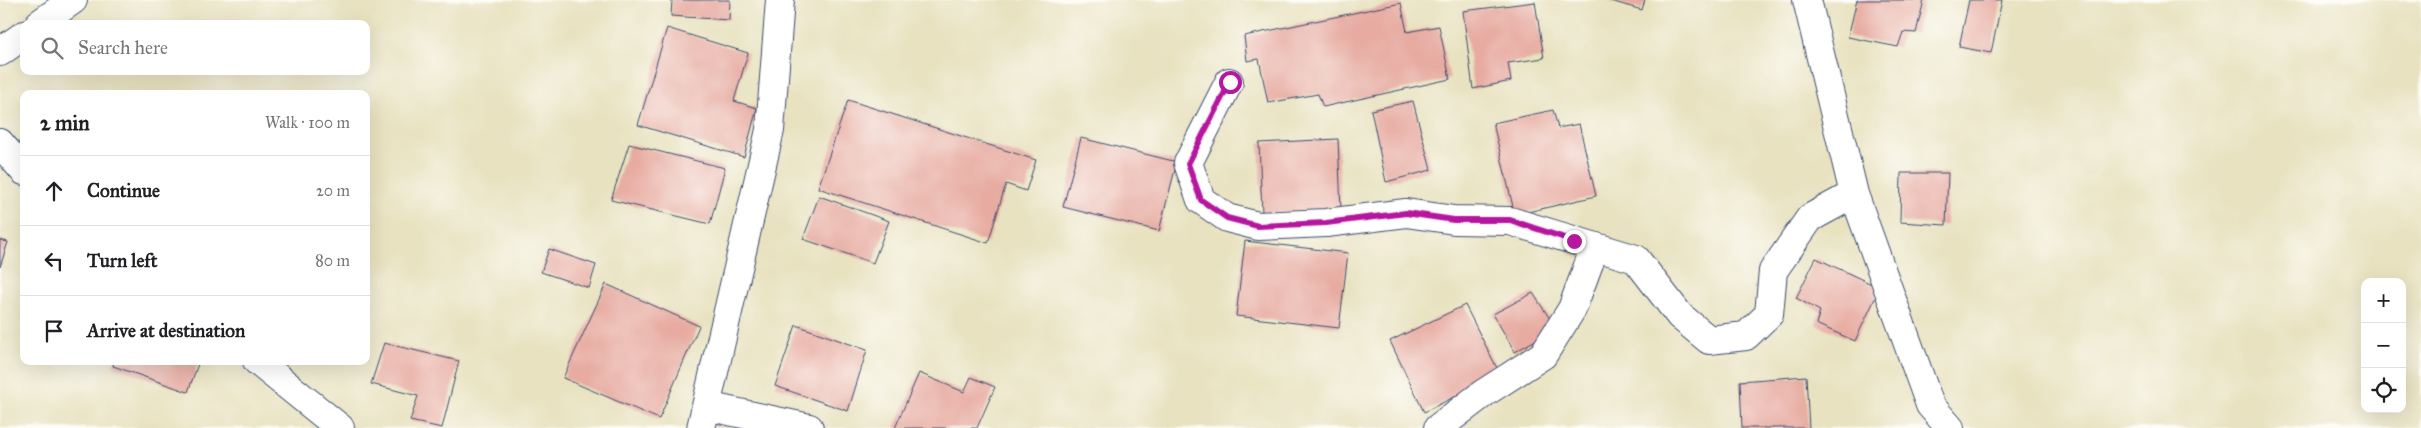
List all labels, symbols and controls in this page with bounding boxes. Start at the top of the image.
search box [20,20,370,75]
icon: search [38,34,66,62]
text: Search here [78,36,168,59]
route start [1219,71,1242,94]
text: 2 min [40,110,90,136]
text: Walk · 100 m [265,113,350,132]
icon: ahead [40,177,68,205]
text: Continue [87,179,160,202]
text: 20 m [316,181,350,200]
route end [1563,230,1586,253]
icon: left [40,247,68,275]
text: Turn left [87,249,157,272]
text: 80 m [315,251,350,270]
map controls [2361,278,2406,413]
button: + [2361,278,2406,323]
icon: arrive [40,317,68,345]
text: Arrive at destination [87,319,245,342]
button: − [2361,323,2406,368]
button: locate [2361,368,2406,413]

